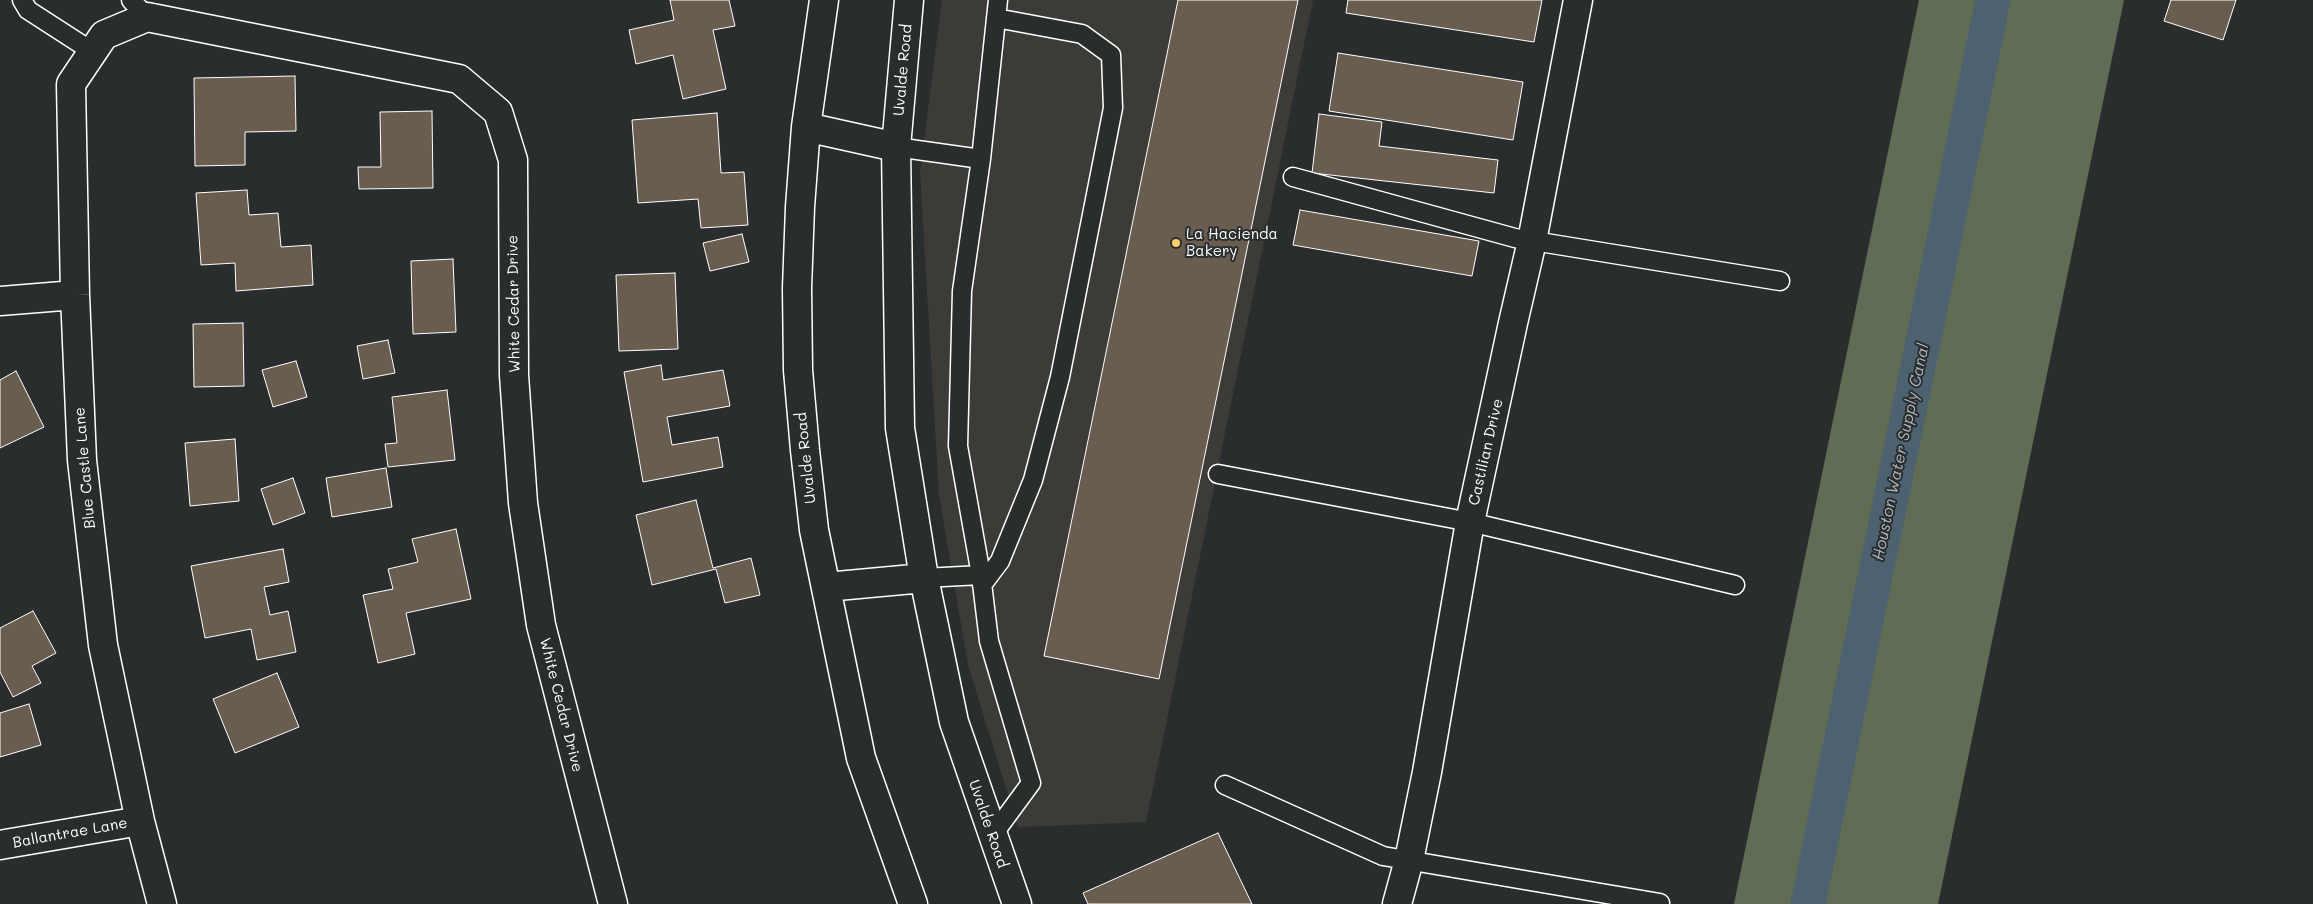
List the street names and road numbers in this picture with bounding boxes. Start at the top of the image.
street label: Uvalde Road [890,23,916,117]
street label: White Cedar Drive [504,235,524,373]
street label: Castilian Drive [1465,397,1507,507]
street label: Blue Castle Lane [71,406,99,530]
street label: Uvalde Road [792,411,820,505]
street label: White Cedar Drive [536,636,586,774]
street label: Uvalde Road [965,778,1011,870]
street label: Ballantrae Lane [11,814,129,852]

